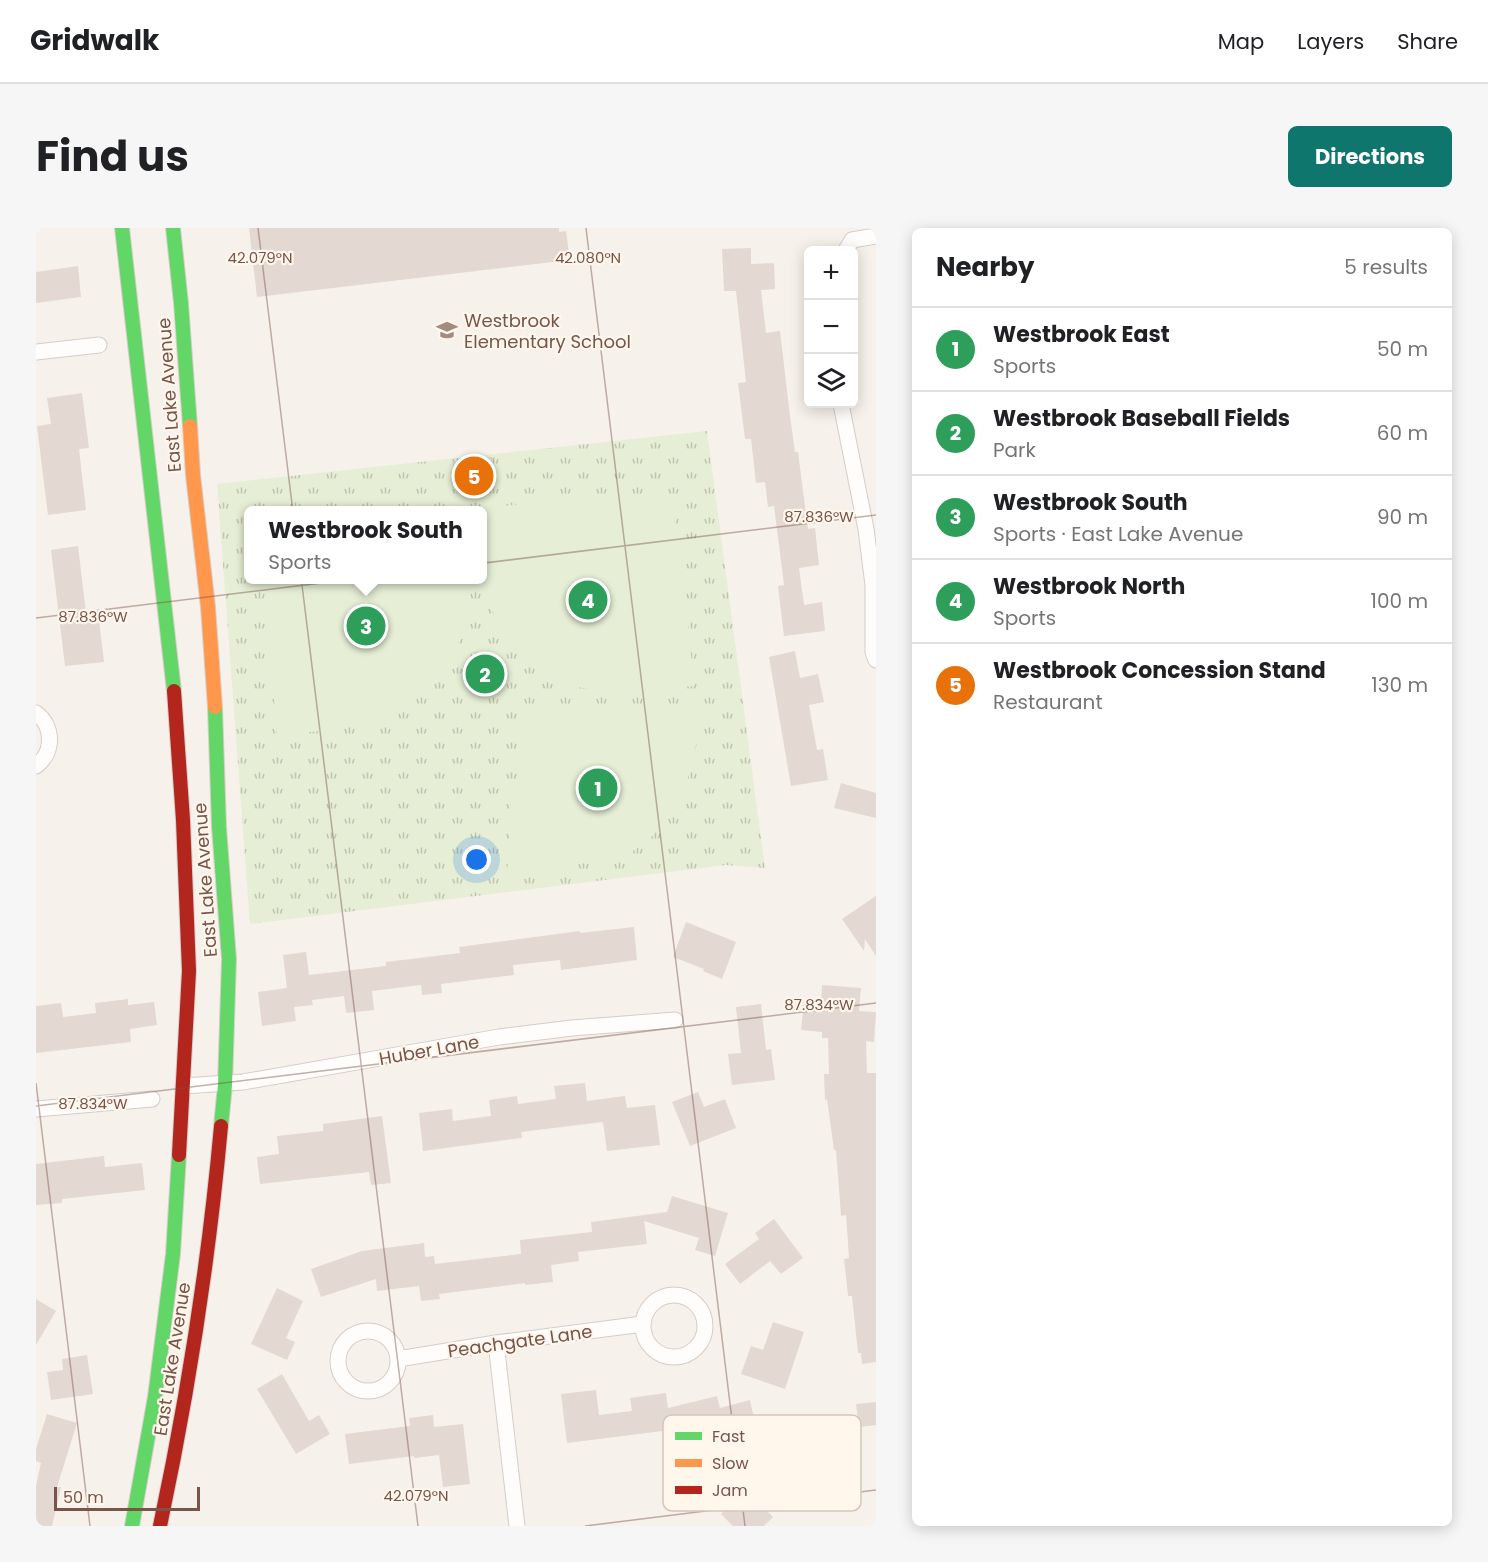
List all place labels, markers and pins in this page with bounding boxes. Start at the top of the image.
place label: Westbrook Elementary School [464,308,631,354]
school or university icon: Westbrook Elementary School [435,318,459,342]
pin: 5 [454,454,494,498]
pin: 4 [568,578,608,622]
pin: 3 [346,604,386,648]
pin: 2 [466,652,504,696]
pin: 1 [578,766,618,810]

